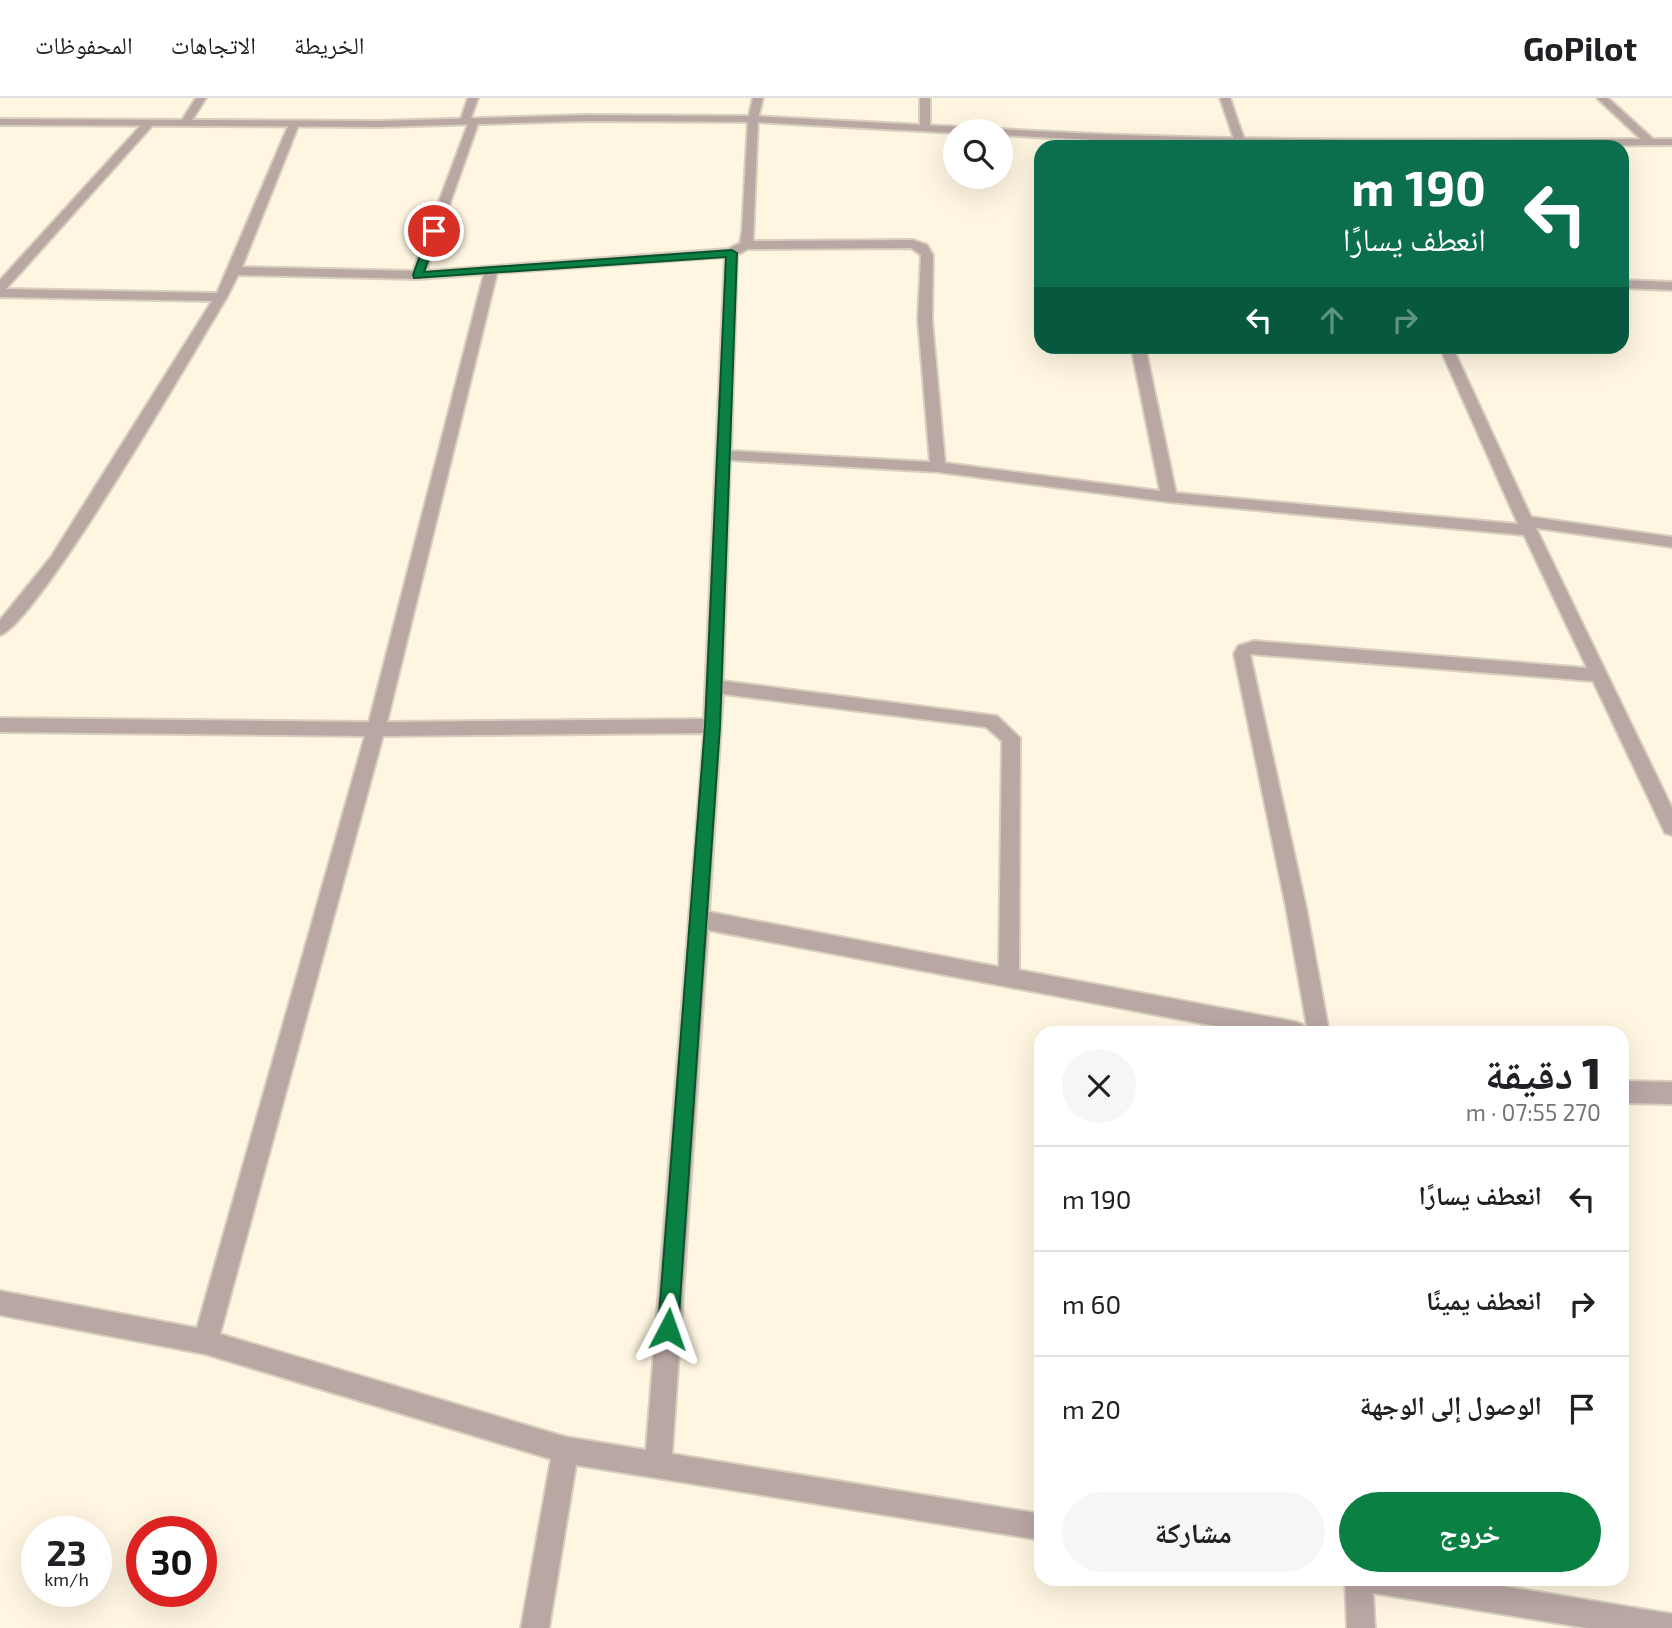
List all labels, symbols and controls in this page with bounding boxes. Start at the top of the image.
text: GoPilot [1523,28,1637,68]
text: المحفوظات [35,30,133,59]
text: الاتجاهات [171,30,256,59]
text: الخريطة [294,30,365,59]
map controls [943,119,1013,189]
button: search [943,119,1013,189]
text: 190 m [1351,157,1486,216]
icon: left [1510,168,1601,259]
pin [404,201,464,261]
icon: arrive [415,212,453,250]
text: انعطف يسارًا [1343,219,1486,257]
icon: left [1240,301,1278,339]
icon: ahead [1313,301,1351,339]
icon: right [1386,301,1424,339]
text: 1 دقيقة [1485,1047,1601,1097]
button: close [1062,1049,1136,1123]
text: 270 m · 07:55 [1466,1098,1601,1126]
text: انعطف يسارًا [1418,1179,1542,1210]
icon: left [1563,1180,1601,1218]
text: 190 m [1062,1183,1132,1214]
text: انعطف يمينًا [1426,1284,1542,1315]
icon: right [1563,1285,1601,1323]
text: 60 m [1062,1288,1121,1319]
position arrow [631,1292,705,1366]
text: الوصول إلى الوجهة [1360,1389,1542,1420]
icon: arrive [1563,1390,1601,1428]
text: 20 m [1062,1393,1121,1424]
button: مشاركة [1062,1492,1325,1572]
button: خروج [1339,1492,1601,1572]
speed limit sign: 30 [126,1516,217,1607]
text: 23 [46,1531,87,1573]
text: km/h [44,1568,89,1590]

